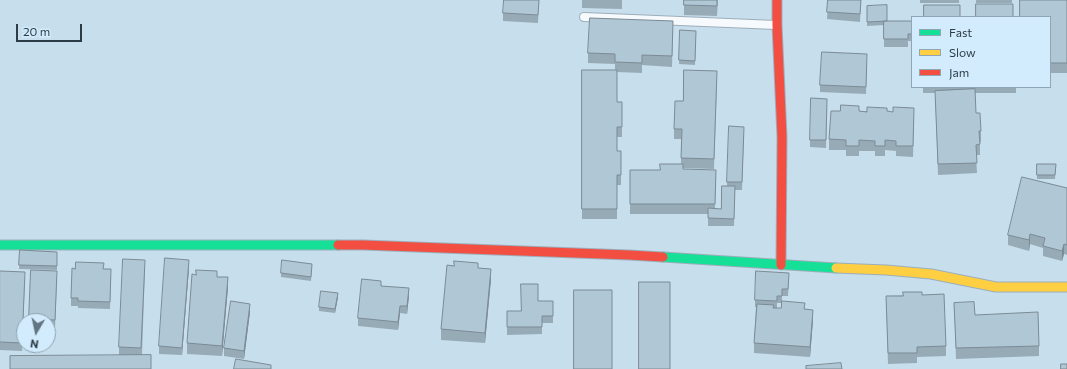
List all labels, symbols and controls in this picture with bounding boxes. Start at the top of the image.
scale bar [18,16,84,42]
legend [911,16,1051,88]
text: 20 m [23,24,50,38]
text: Fast [949,25,972,39]
text: Slow [949,45,976,59]
text: Jam [949,65,969,79]
north arrow [16,313,56,353]
text: N [29,337,39,351]

